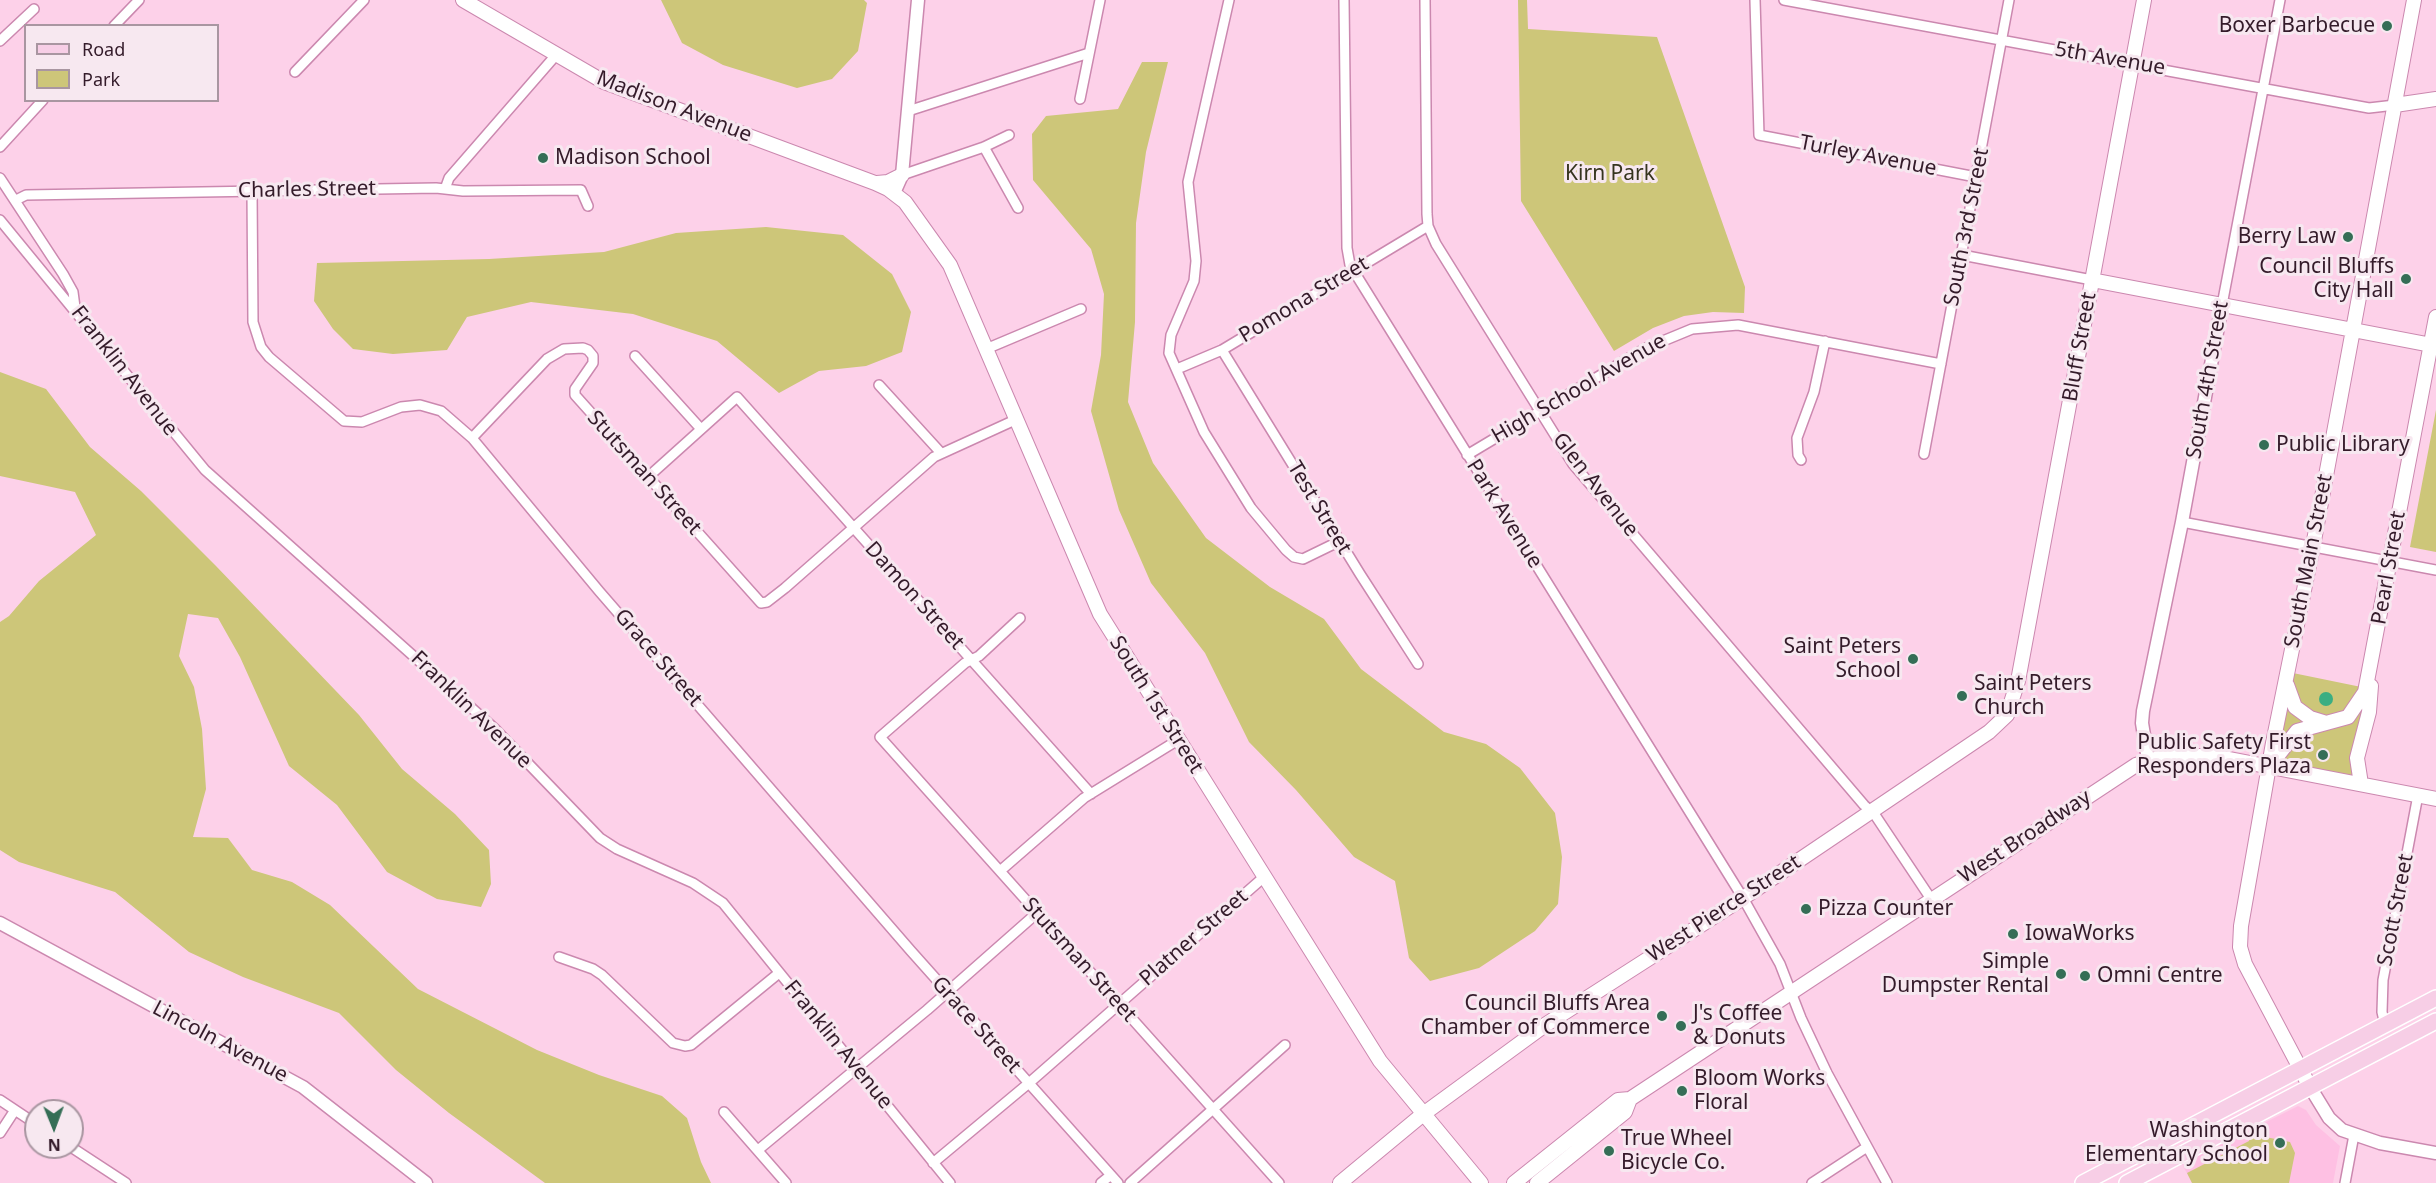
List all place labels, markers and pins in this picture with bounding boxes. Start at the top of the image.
place label: Boxer Barbecue [2219,13,2375,39]
marker: Boxer Barbecue [2380,19,2394,33]
place label: Madison School [555,145,711,171]
marker: Madison School [536,151,550,165]
place label: Berry Law [2238,224,2336,250]
marker: Berry Law [2341,230,2355,244]
place label: Council Bluffs City Hall [2259,254,2394,304]
marker: Council Bluffs City Hall [2399,272,2413,286]
place label: Public Library [2276,432,2410,458]
marker: Public Library [2257,438,2271,452]
place label: Saint Peters School [1784,634,1901,684]
marker: Saint Peters School [1906,652,1920,666]
place label: Saint Peters Church [1974,671,2091,721]
marker: Saint Peters Church [1955,689,1969,703]
place label: Public Safety First Responders Plaza [2137,730,2311,780]
marker: Public Safety First Responders Plaza [2316,748,2330,762]
place label: Pizza Counter [1818,896,1953,922]
marker: Pizza Counter [1799,902,1813,916]
place label: IowaWorks [2025,921,2134,947]
marker: IowaWorks [2006,927,2020,941]
place label: Simple Dumpster Rental [1882,949,2049,999]
place label: Omni Centre [2097,963,2223,989]
marker: Simple Dumpster Rental [2054,967,2068,981]
marker: Omni Centre [2078,969,2092,983]
place label: Council Bluffs Area Chamber of Commerce [1421,991,1650,1041]
place label: J's Coffee & Donuts [1693,1001,1785,1051]
marker: Council Bluffs Area Chamber of Commerce [1655,1009,1669,1023]
marker: J's Coffee & Donuts [1674,1019,1688,1033]
place label: Bloom Works Floral [1694,1066,1825,1116]
marker: Bloom Works Floral [1675,1084,1689,1098]
place label: Washington Elementary School [2085,1118,2268,1168]
place label: True Wheel Bicycle Co. [1621,1126,1732,1176]
marker: Washington Elementary School [2273,1136,2287,1150]
marker: True Wheel Bicycle Co. [1602,1144,1616,1158]

